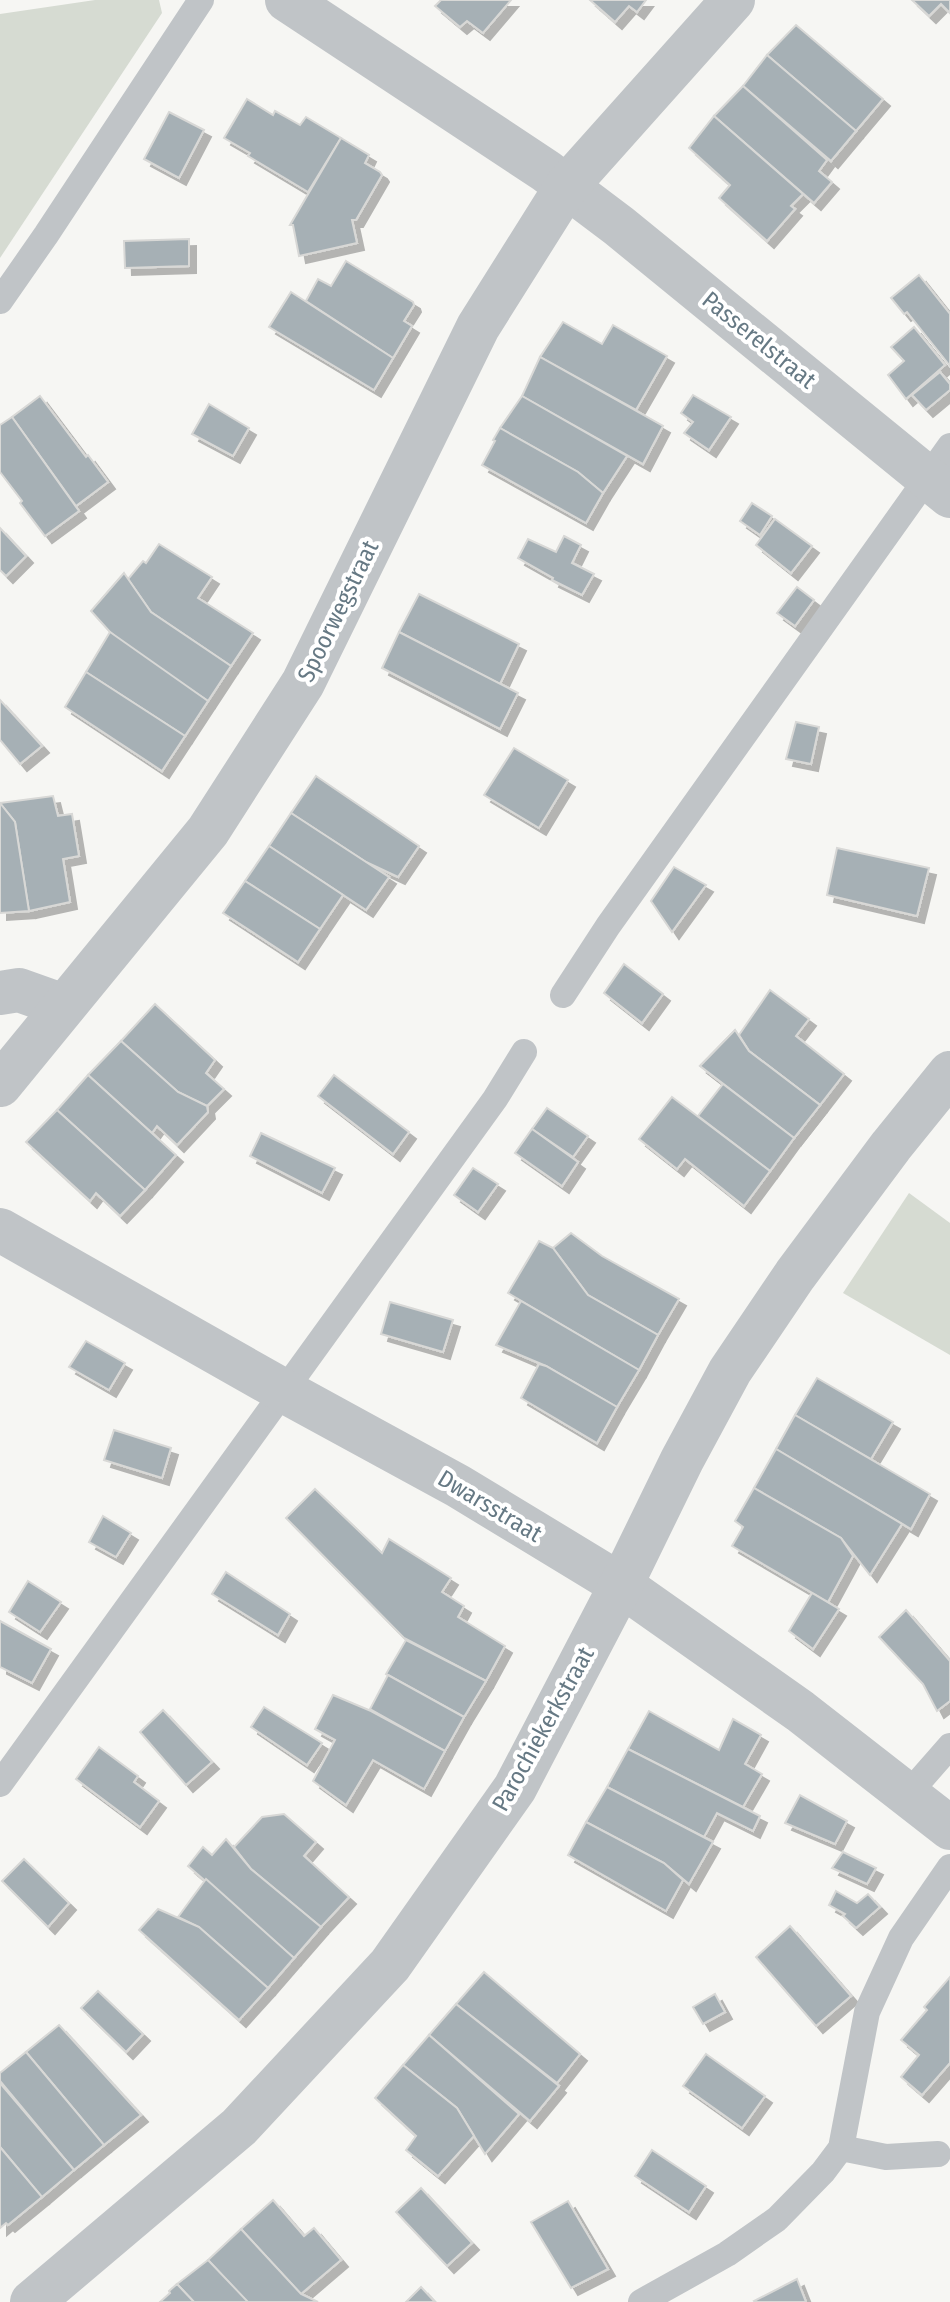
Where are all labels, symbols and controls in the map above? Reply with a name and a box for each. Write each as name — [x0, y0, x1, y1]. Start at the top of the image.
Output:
street label: Passerelstraat — [697, 286, 822, 394]
street label: Spoorwegstraat — [292, 536, 384, 686]
street label: Dwarsstraat — [433, 1464, 547, 1548]
street label: Parochiekerkstraat — [486, 1642, 600, 1816]

